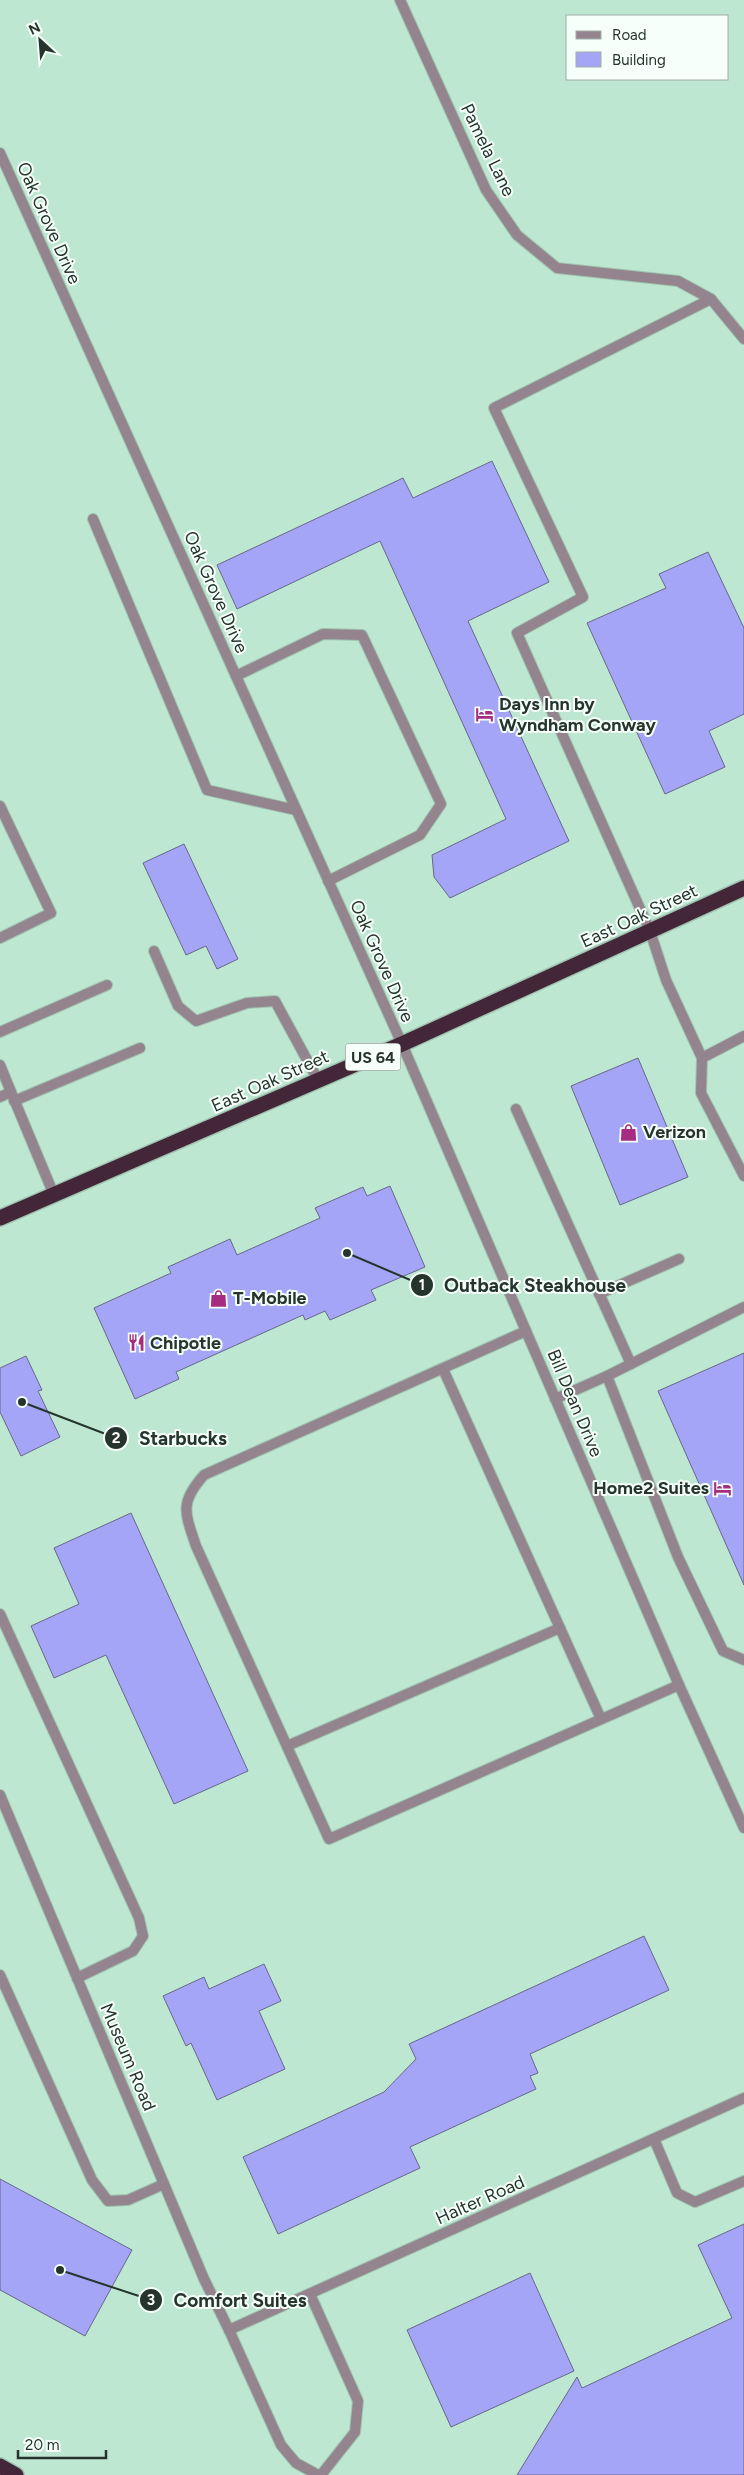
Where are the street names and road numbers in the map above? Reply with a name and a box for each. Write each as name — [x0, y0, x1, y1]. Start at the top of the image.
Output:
street label: Pamela Lane — [456, 100, 520, 200]
street label: Oak Grove Drive — [12, 159, 86, 288]
street label: Oak Grove Drive — [179, 528, 253, 657]
street label: East Oak Street — [577, 879, 701, 953]
street label: Oak Grove Drive — [345, 897, 419, 1026]
road number: US 64 — [346, 1044, 400, 1070]
street label: East Oak Street — [208, 1045, 332, 1117]
street label: Bill Dean Drive — [542, 1346, 608, 1460]
street label: Museum Road — [95, 2000, 161, 2114]
street label: Halter Road — [432, 2171, 528, 2229]

